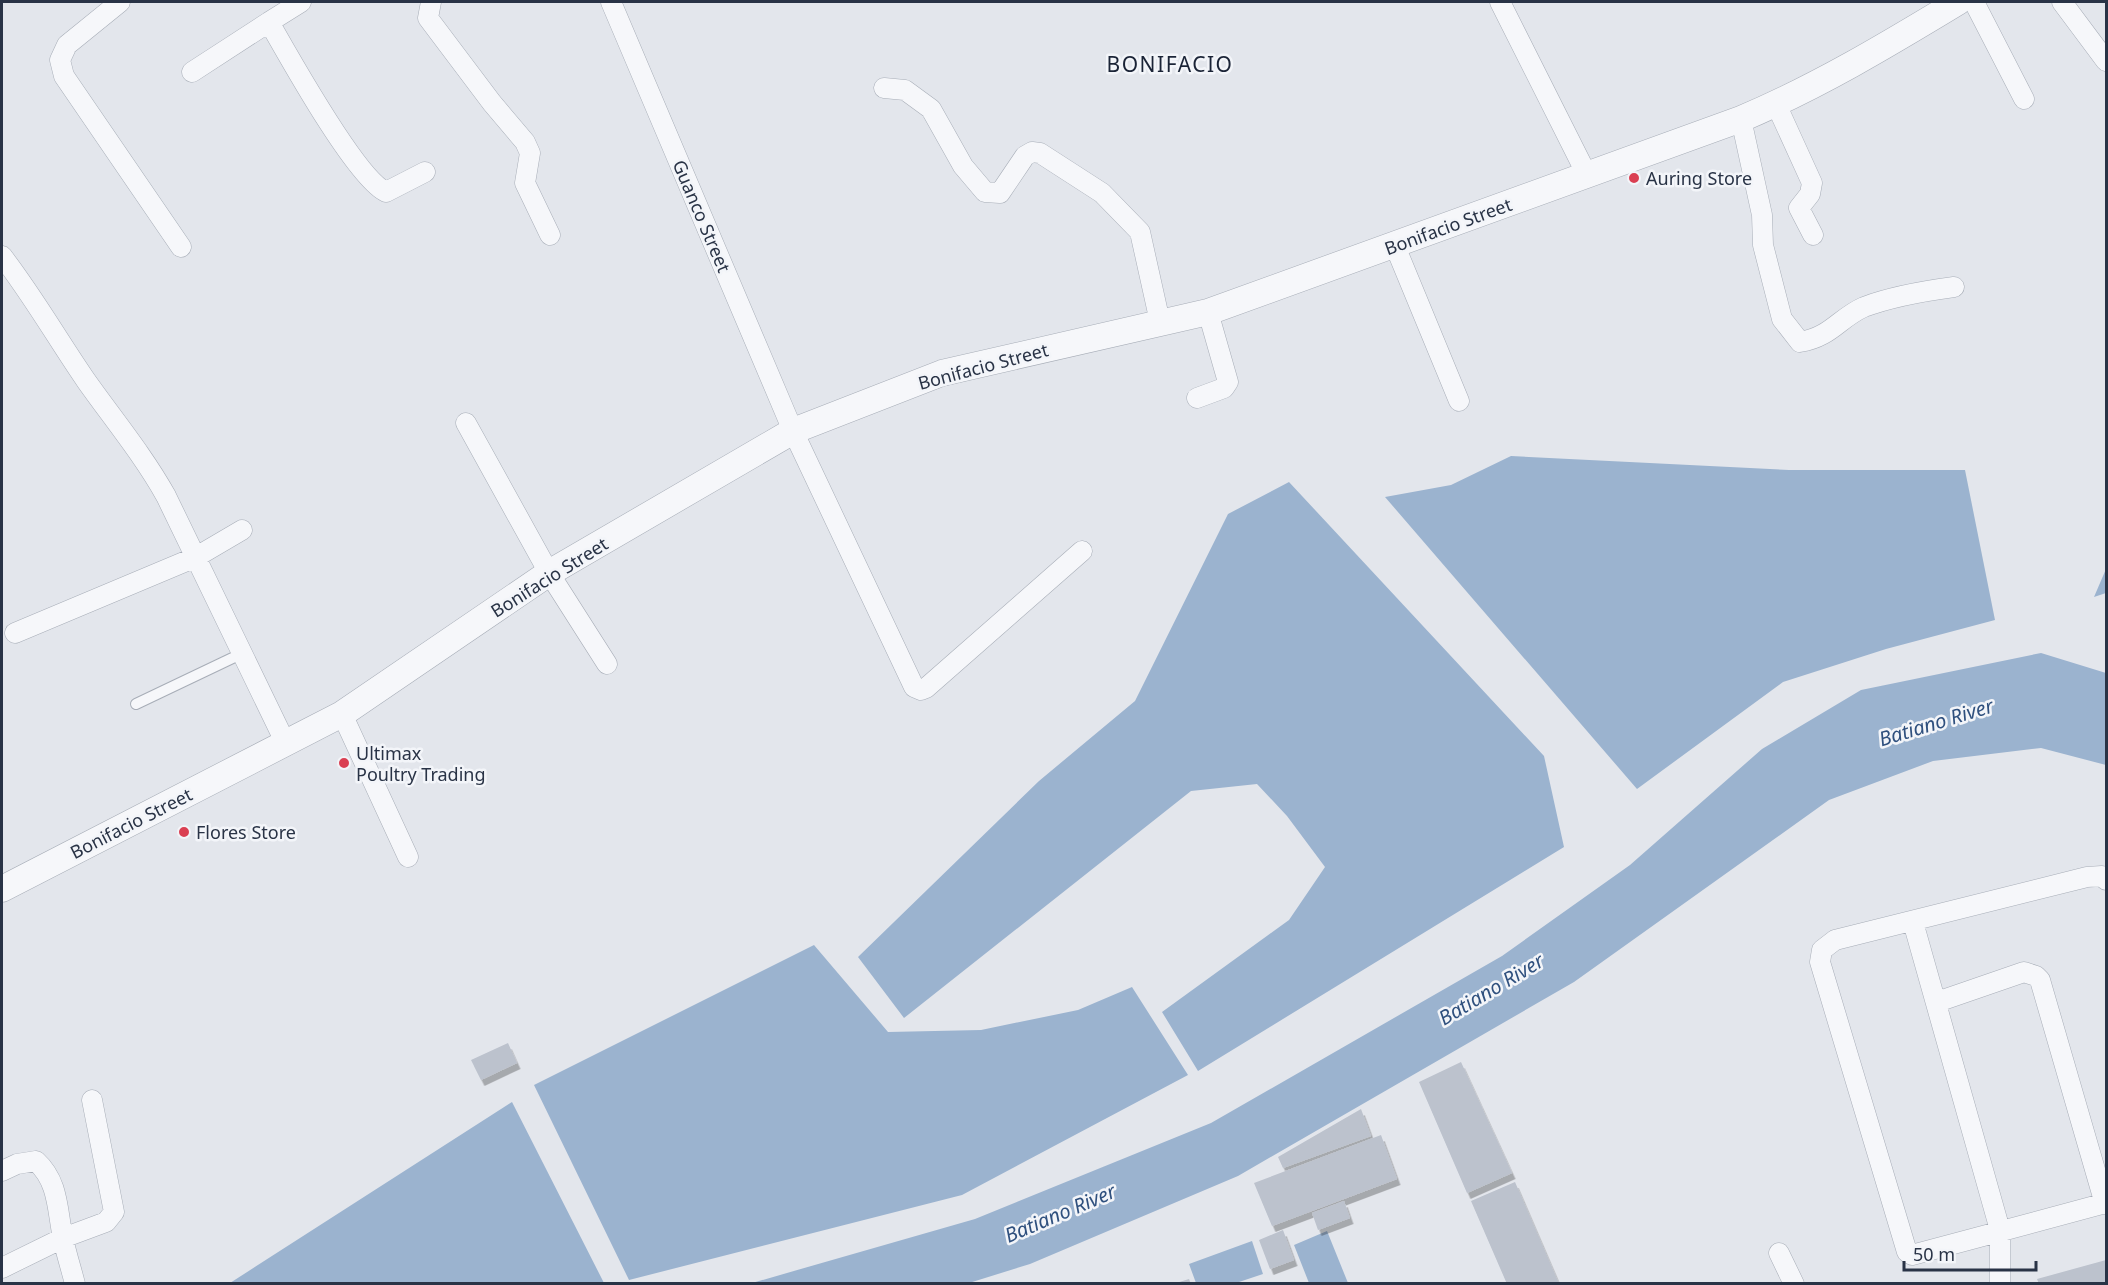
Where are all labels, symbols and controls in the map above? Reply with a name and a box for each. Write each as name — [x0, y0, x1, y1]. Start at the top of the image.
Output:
district label: BONIFACIO — [1107, 50, 1233, 78]
street label: Guanco Street — [668, 156, 737, 276]
place label: Auring Store — [1646, 166, 1752, 190]
marker: Auring Store — [1627, 171, 1641, 185]
street label: Bonifacio Street — [1381, 192, 1515, 260]
street label: Bonifacio Street — [915, 337, 1051, 395]
street label: Bonifacio Street — [486, 531, 612, 623]
water label: Batiano River — [1875, 691, 1998, 752]
place label: Ultimax Poultry Trading — [356, 741, 486, 786]
marker: Ultimax Poultry Trading — [337, 756, 351, 770]
street label: Bonifacio Street — [66, 782, 196, 864]
place label: Flores Store — [196, 820, 296, 844]
marker: Flores Store — [177, 825, 191, 839]
water label: Batiano River — [1433, 946, 1550, 1031]
water label: Batiano River — [1000, 1177, 1121, 1249]
scale bar — [1904, 1234, 2036, 1272]
text: 50 m — [1913, 1242, 1955, 1266]

